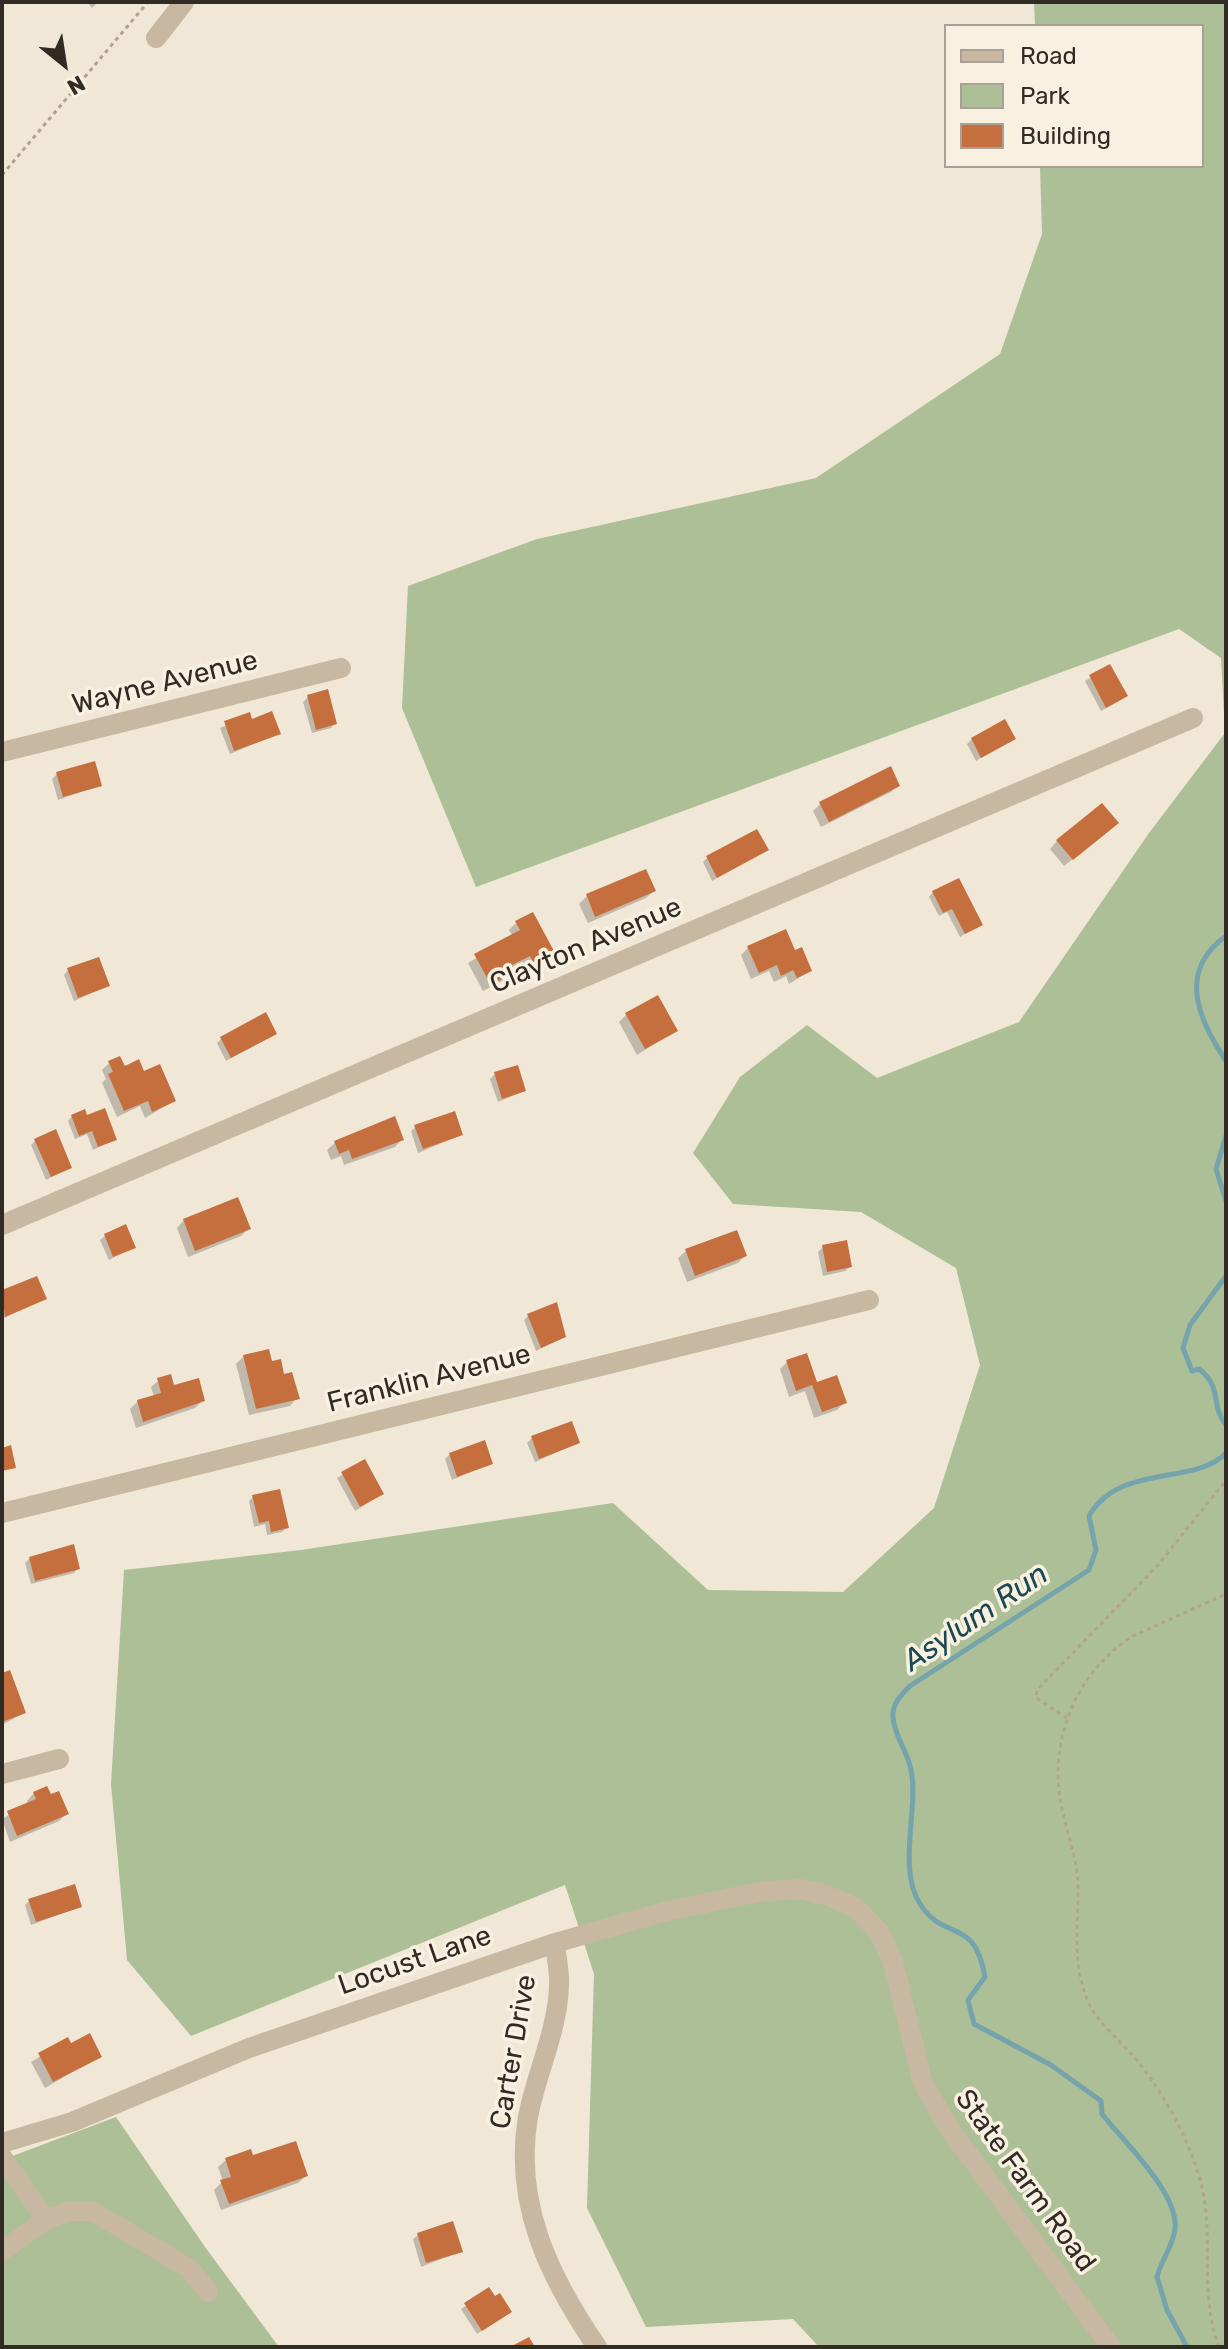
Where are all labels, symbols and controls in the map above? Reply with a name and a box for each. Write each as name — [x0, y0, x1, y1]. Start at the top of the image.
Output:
north arrow — [24, 24, 104, 104]
legend — [944, 24, 1204, 168]
text: Road — [1020, 42, 1077, 70]
text: N — [63, 70, 90, 101]
text: Park — [1020, 82, 1070, 110]
text: Building — [1020, 122, 1111, 150]
street label: Wayne Avenue — [69, 644, 261, 722]
street label: Clayton Avenue — [485, 890, 687, 1002]
street label: Franklin Avenue — [324, 1337, 534, 1421]
water label: Asylum Run — [897, 1556, 1055, 1680]
street label: Locust Lane — [334, 1919, 496, 2003]
street label: Carter Drive — [484, 1972, 544, 2132]
street label: State Farm Road — [948, 2083, 1102, 2279]

